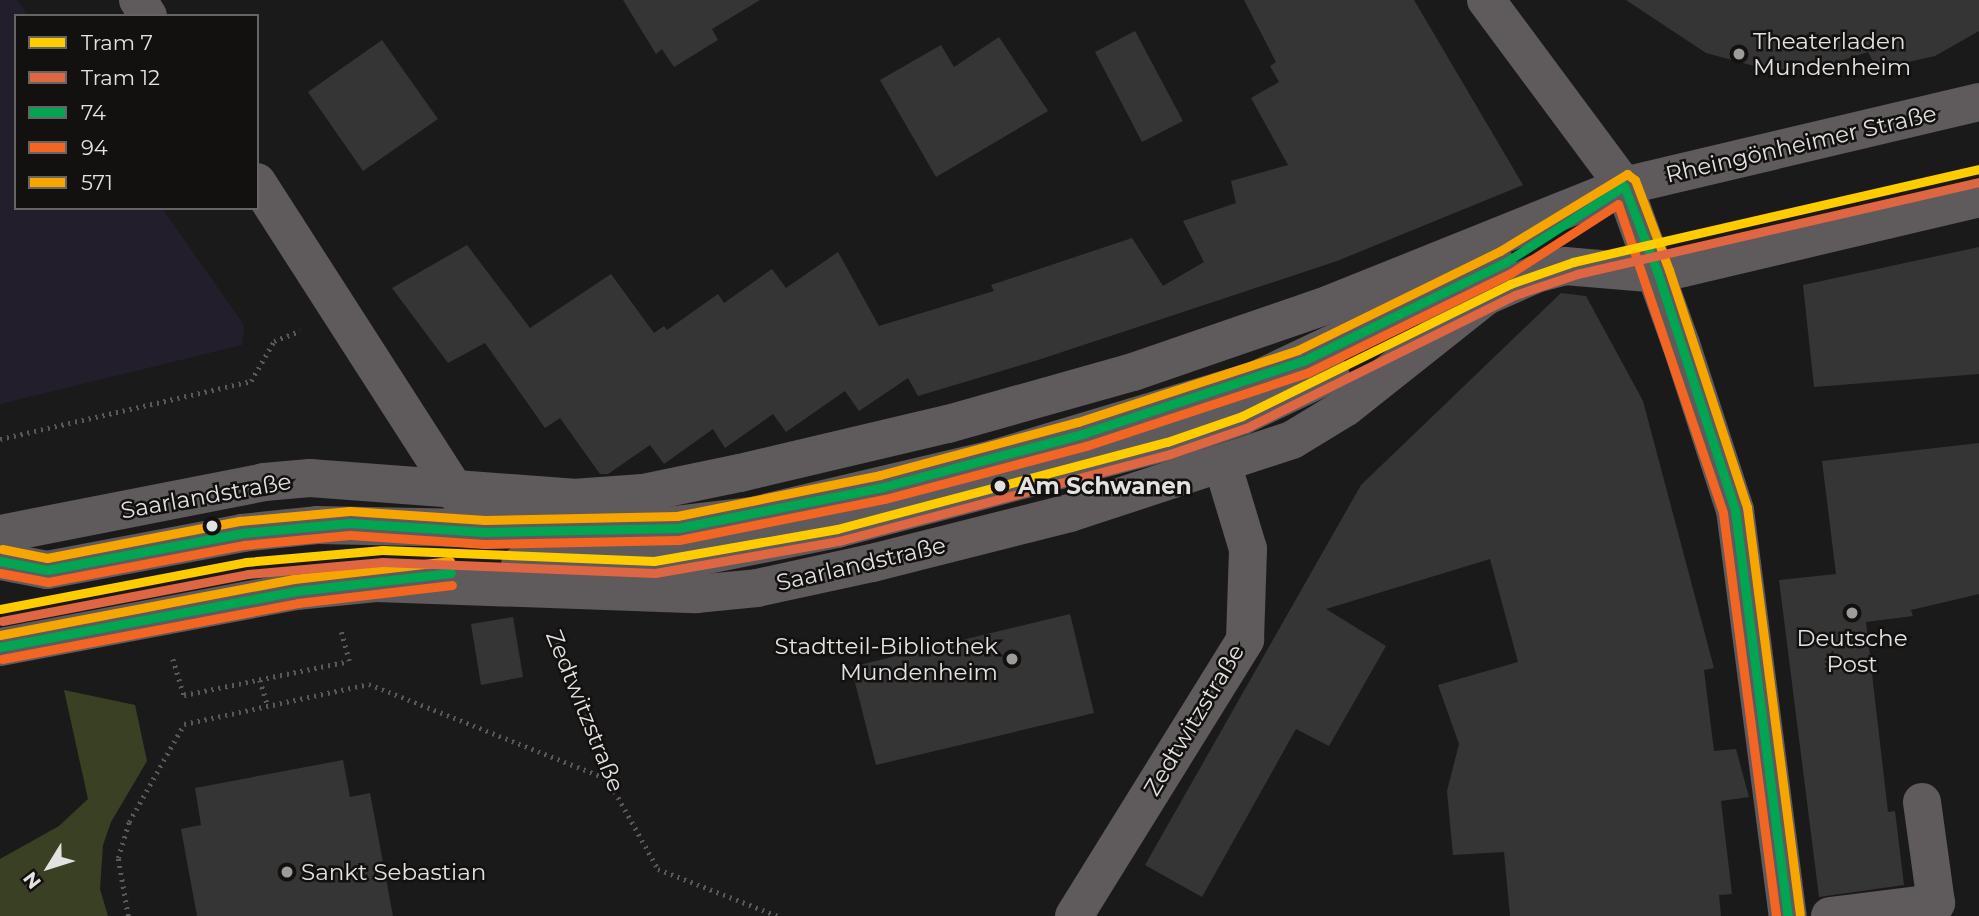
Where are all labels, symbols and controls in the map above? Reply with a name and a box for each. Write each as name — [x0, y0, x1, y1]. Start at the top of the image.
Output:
legend — [14, 14, 259, 210]
place label: Theaterladen Mundenheim — [1753, 27, 1911, 81]
text: Tram 7 — [81, 30, 153, 55]
marker: Theaterladen Mundenheim — [1731, 46, 1747, 62]
text: Tram 12 — [81, 65, 160, 90]
street label: Rheingönheimer Straße — [1663, 99, 1939, 189]
text: 74 — [81, 100, 106, 125]
text: 94 — [81, 135, 108, 160]
text: 571 — [81, 170, 113, 195]
street label: Saarlandstraße — [118, 467, 294, 525]
place label: Am Schwanen — [1018, 472, 1192, 500]
marker: Am Schwanen — [989, 475, 1011, 497]
unlabelled marker — [205, 519, 219, 533]
street label: Saarlandstraße — [774, 531, 948, 597]
marker: Deutsche Post — [1844, 605, 1860, 621]
place label: Deutsche Post — [1796, 624, 1908, 678]
street label: Zedtwitzstraße — [540, 626, 630, 796]
place label: Stadtteil-Bibliothek Mundenheim — [775, 632, 998, 686]
street label: Zedtwitzstraße — [1138, 639, 1250, 801]
marker: Stadtteil-Bibliothek Mundenheim — [1004, 651, 1020, 667]
north arrow — [14, 832, 84, 902]
place label: Sankt Sebastian — [301, 858, 486, 886]
marker: Sankt Sebastian — [279, 864, 295, 880]
text: N — [18, 867, 46, 893]

